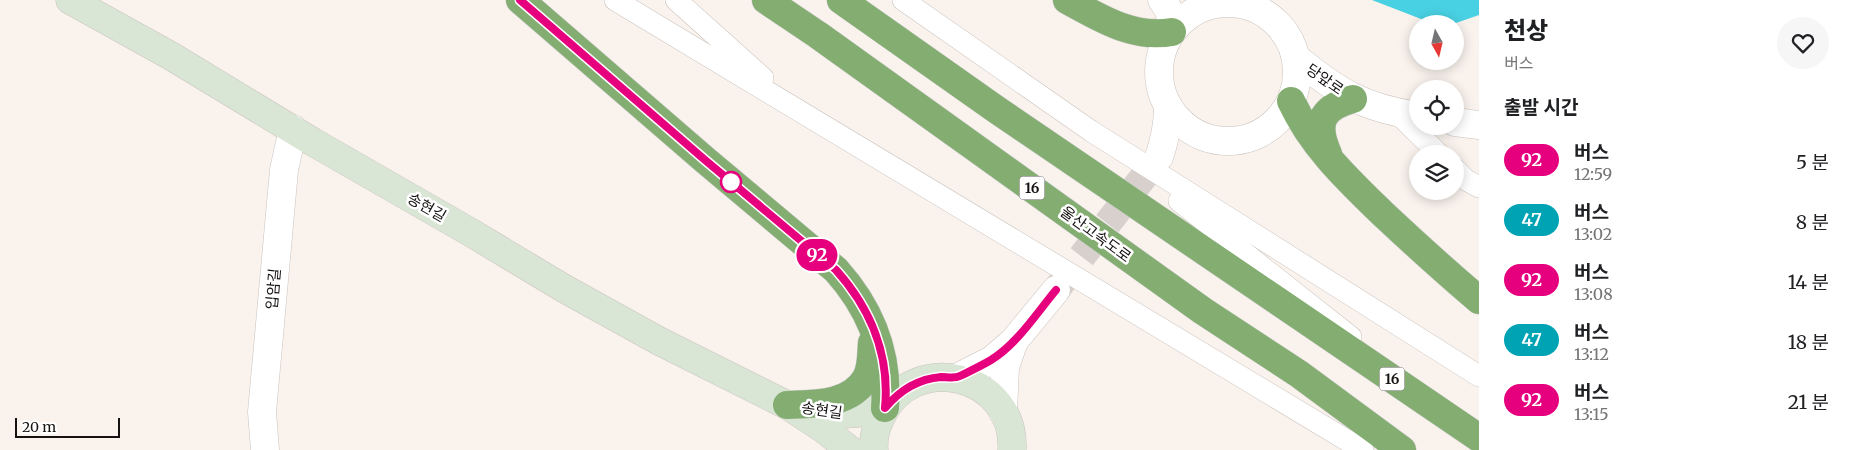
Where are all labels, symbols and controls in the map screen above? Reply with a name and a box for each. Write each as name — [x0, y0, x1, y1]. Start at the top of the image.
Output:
north arrow — [1409, 15, 1464, 70]
map controls — [1409, 15, 1464, 200]
text: 천상 — [1504, 15, 1548, 46]
button: heart — [1777, 17, 1829, 69]
text: 버스 — [1504, 53, 1533, 73]
street label: 당앞로 — [1303, 59, 1347, 99]
button: locate — [1409, 80, 1464, 135]
text: 출발 시간 — [1504, 95, 1578, 119]
text: 버스 — [1574, 140, 1609, 164]
button: layers — [1409, 145, 1464, 200]
text: 92 — [1521, 148, 1542, 171]
text: 5 분 — [1796, 150, 1829, 174]
text: 12:59 — [1574, 164, 1612, 184]
unlabelled marker — [720, 171, 742, 193]
road number: 16 — [1020, 177, 1044, 200]
street label: 송현길 — [404, 188, 450, 226]
text: 버스 — [1574, 200, 1609, 224]
street label: 울산고속도로 — [1057, 202, 1135, 266]
text: 47 — [1521, 208, 1542, 231]
text: 8 분 — [1796, 210, 1829, 234]
text: 13:02 — [1574, 224, 1612, 244]
line badge: 92 — [794, 239, 840, 271]
text: 92 — [806, 243, 828, 266]
text: 버스 — [1574, 260, 1609, 284]
street label: 입암길 — [262, 268, 284, 310]
text: 92 — [1521, 268, 1542, 291]
text: 14 분 — [1788, 270, 1829, 294]
text: 13:08 — [1574, 284, 1613, 304]
text: 버스 — [1574, 320, 1609, 344]
text: 47 — [1521, 328, 1542, 351]
text: 18 분 — [1788, 330, 1829, 354]
text: 13:12 — [1574, 344, 1609, 364]
road number: 16 — [1380, 368, 1404, 390]
text: 버스 — [1574, 380, 1609, 404]
text: 92 — [1521, 388, 1542, 411]
text: 21 분 — [1788, 390, 1829, 414]
street label: 송현길 — [800, 398, 844, 422]
text: 13:15 — [1574, 404, 1609, 424]
scale bar — [15, 415, 120, 438]
text: 20 m — [22, 418, 56, 436]

